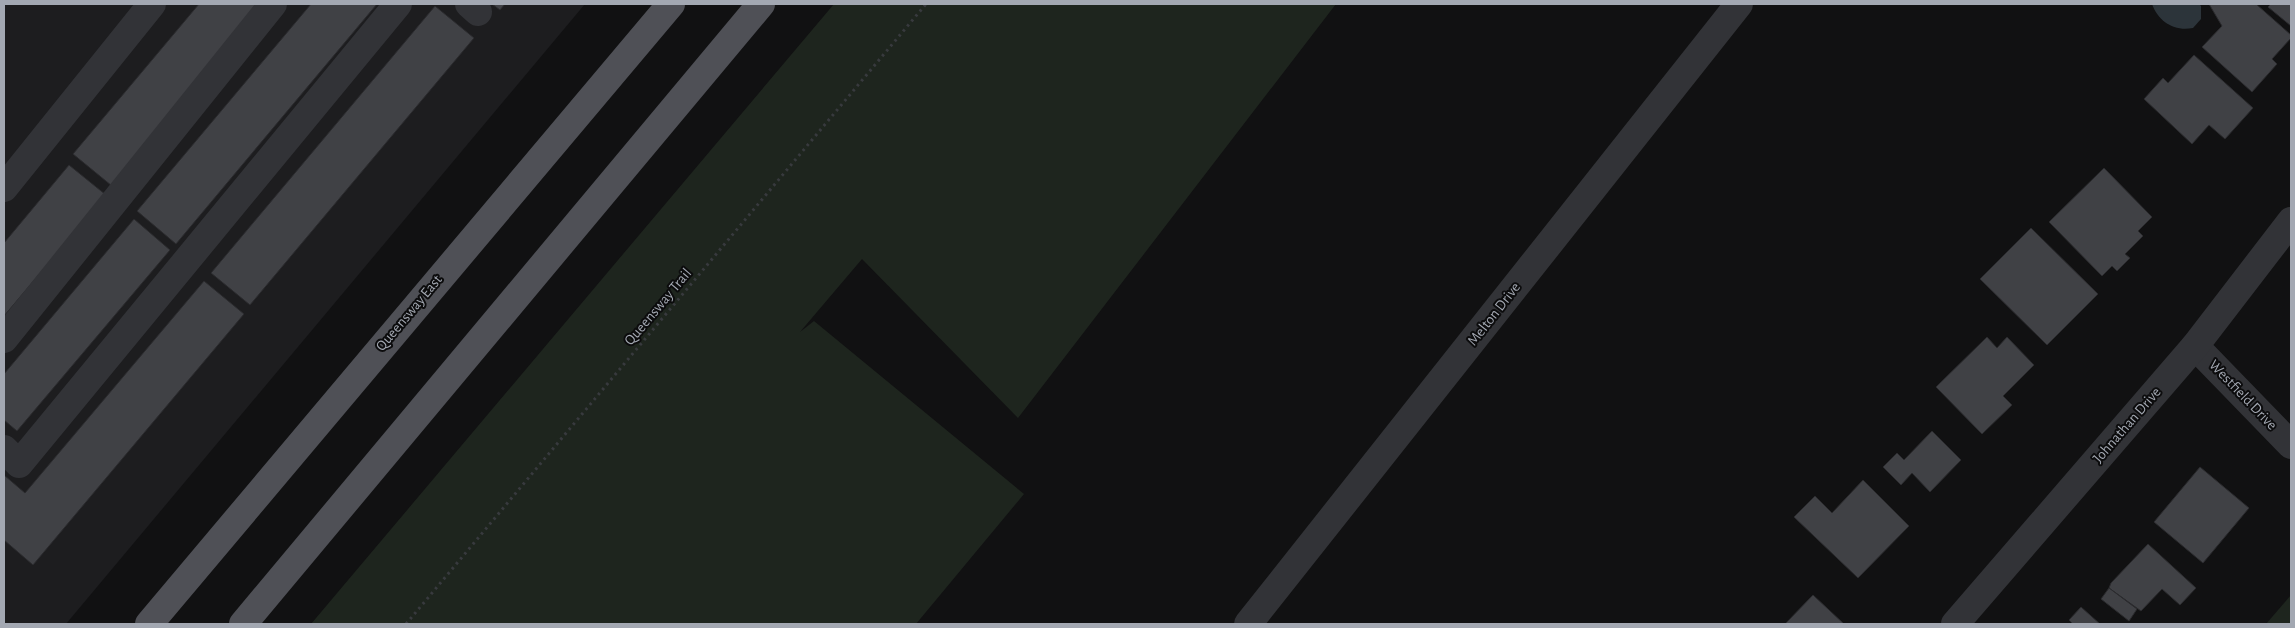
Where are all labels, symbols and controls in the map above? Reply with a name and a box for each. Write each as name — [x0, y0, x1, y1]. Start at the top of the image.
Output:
street label: Queensway Trail — [622, 266, 694, 348]
street label: Queensway East — [373, 272, 445, 354]
street label: Melton Drive — [1465, 280, 1523, 348]
street label: Westfield Drive — [2206, 357, 2280, 433]
street label: Johnathan Drive — [2090, 384, 2164, 466]

